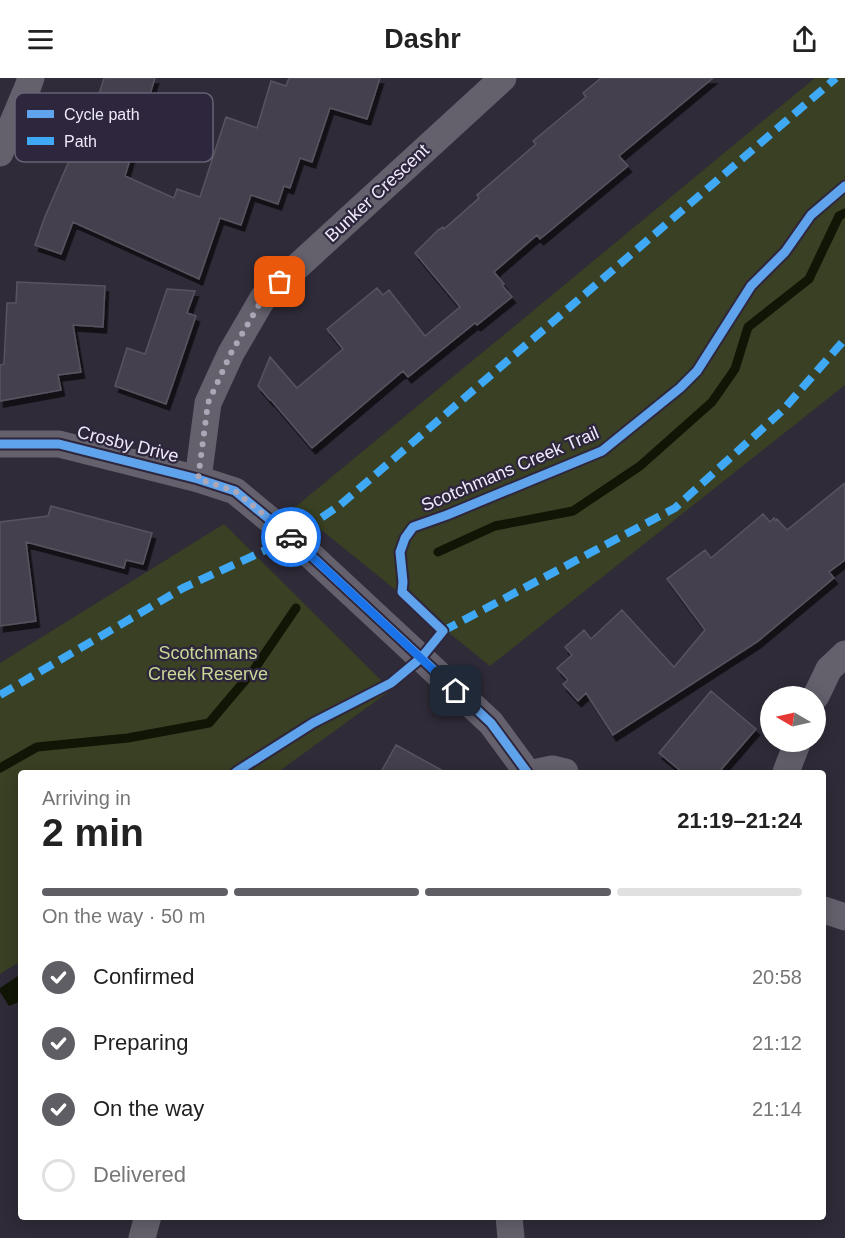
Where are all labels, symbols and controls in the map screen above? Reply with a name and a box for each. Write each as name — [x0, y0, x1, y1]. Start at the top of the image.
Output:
icon: menu — [24, 23, 57, 56]
icon: share — [788, 23, 821, 56]
text: Dashr — [384, 24, 461, 54]
legend — [15, 93, 213, 162]
text: Cycle path — [64, 106, 140, 123]
text: Path — [64, 133, 97, 150]
street label: Bunker Crescent — [321, 140, 433, 246]
pin — [254, 256, 305, 307]
icon: bag — [263, 265, 296, 298]
street label: Crosby Drive — [75, 422, 181, 466]
street label: Scotchmans Creek Trail — [418, 422, 602, 516]
courier — [261, 507, 321, 567]
icon: car — [275, 521, 308, 554]
park label: Scotchmans Creek Reserve — [148, 643, 268, 684]
pin — [430, 665, 481, 716]
icon: home — [439, 674, 472, 707]
north arrow — [760, 686, 826, 752]
map controls — [760, 686, 826, 752]
text: Arriving in — [42, 787, 131, 809]
text: 21:19–21:24 — [677, 808, 802, 833]
text: 2 min — [42, 811, 144, 854]
text: On the way · 50 m — [42, 905, 205, 927]
icon: check — [42, 961, 75, 994]
text: Confirmed — [93, 964, 194, 989]
text: 20:58 — [752, 966, 802, 988]
icon: check — [42, 1027, 75, 1060]
text: Preparing — [93, 1030, 188, 1055]
text: 21:12 — [752, 1032, 802, 1054]
icon: check — [42, 1093, 75, 1126]
text: On the way — [93, 1096, 204, 1121]
text: 21:14 — [752, 1098, 802, 1120]
text: Delivered — [93, 1162, 186, 1187]

